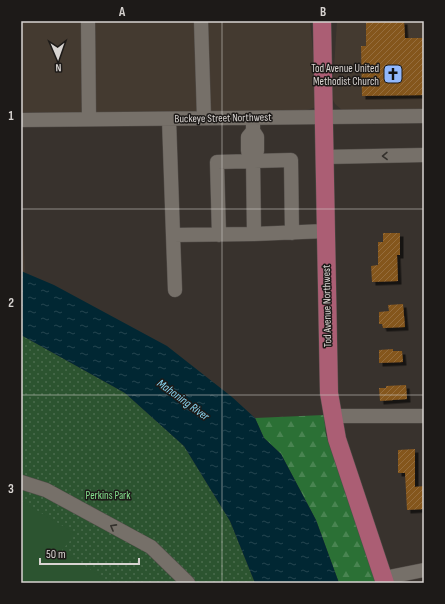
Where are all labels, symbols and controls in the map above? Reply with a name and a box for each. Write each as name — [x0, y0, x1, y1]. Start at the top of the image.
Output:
text: A — [118, 4, 126, 20]
text: B — [320, 4, 326, 20]
north arrow — [38, 38, 78, 78]
text: N — [55, 61, 61, 74]
place label: Tod Avenue United Methodist Church — [311, 62, 379, 88]
church icon: Tod Avenue United Methodist Church — [382, 63, 404, 85]
text: 1 — [8, 108, 14, 124]
street label: Buckeye Street Northwest — [174, 111, 272, 125]
one-way arrow — [382, 152, 388, 160]
street label: Tod Avenue Northwest — [320, 264, 334, 347]
text: 2 — [8, 295, 14, 311]
water label: Mahoning River — [154, 376, 213, 424]
text: 3 — [8, 481, 14, 497]
park label: Perkins Park — [86, 489, 131, 502]
one-way arrow — [110, 524, 117, 532]
scale bar — [40, 540, 139, 566]
text: 50 m — [46, 547, 66, 562]

